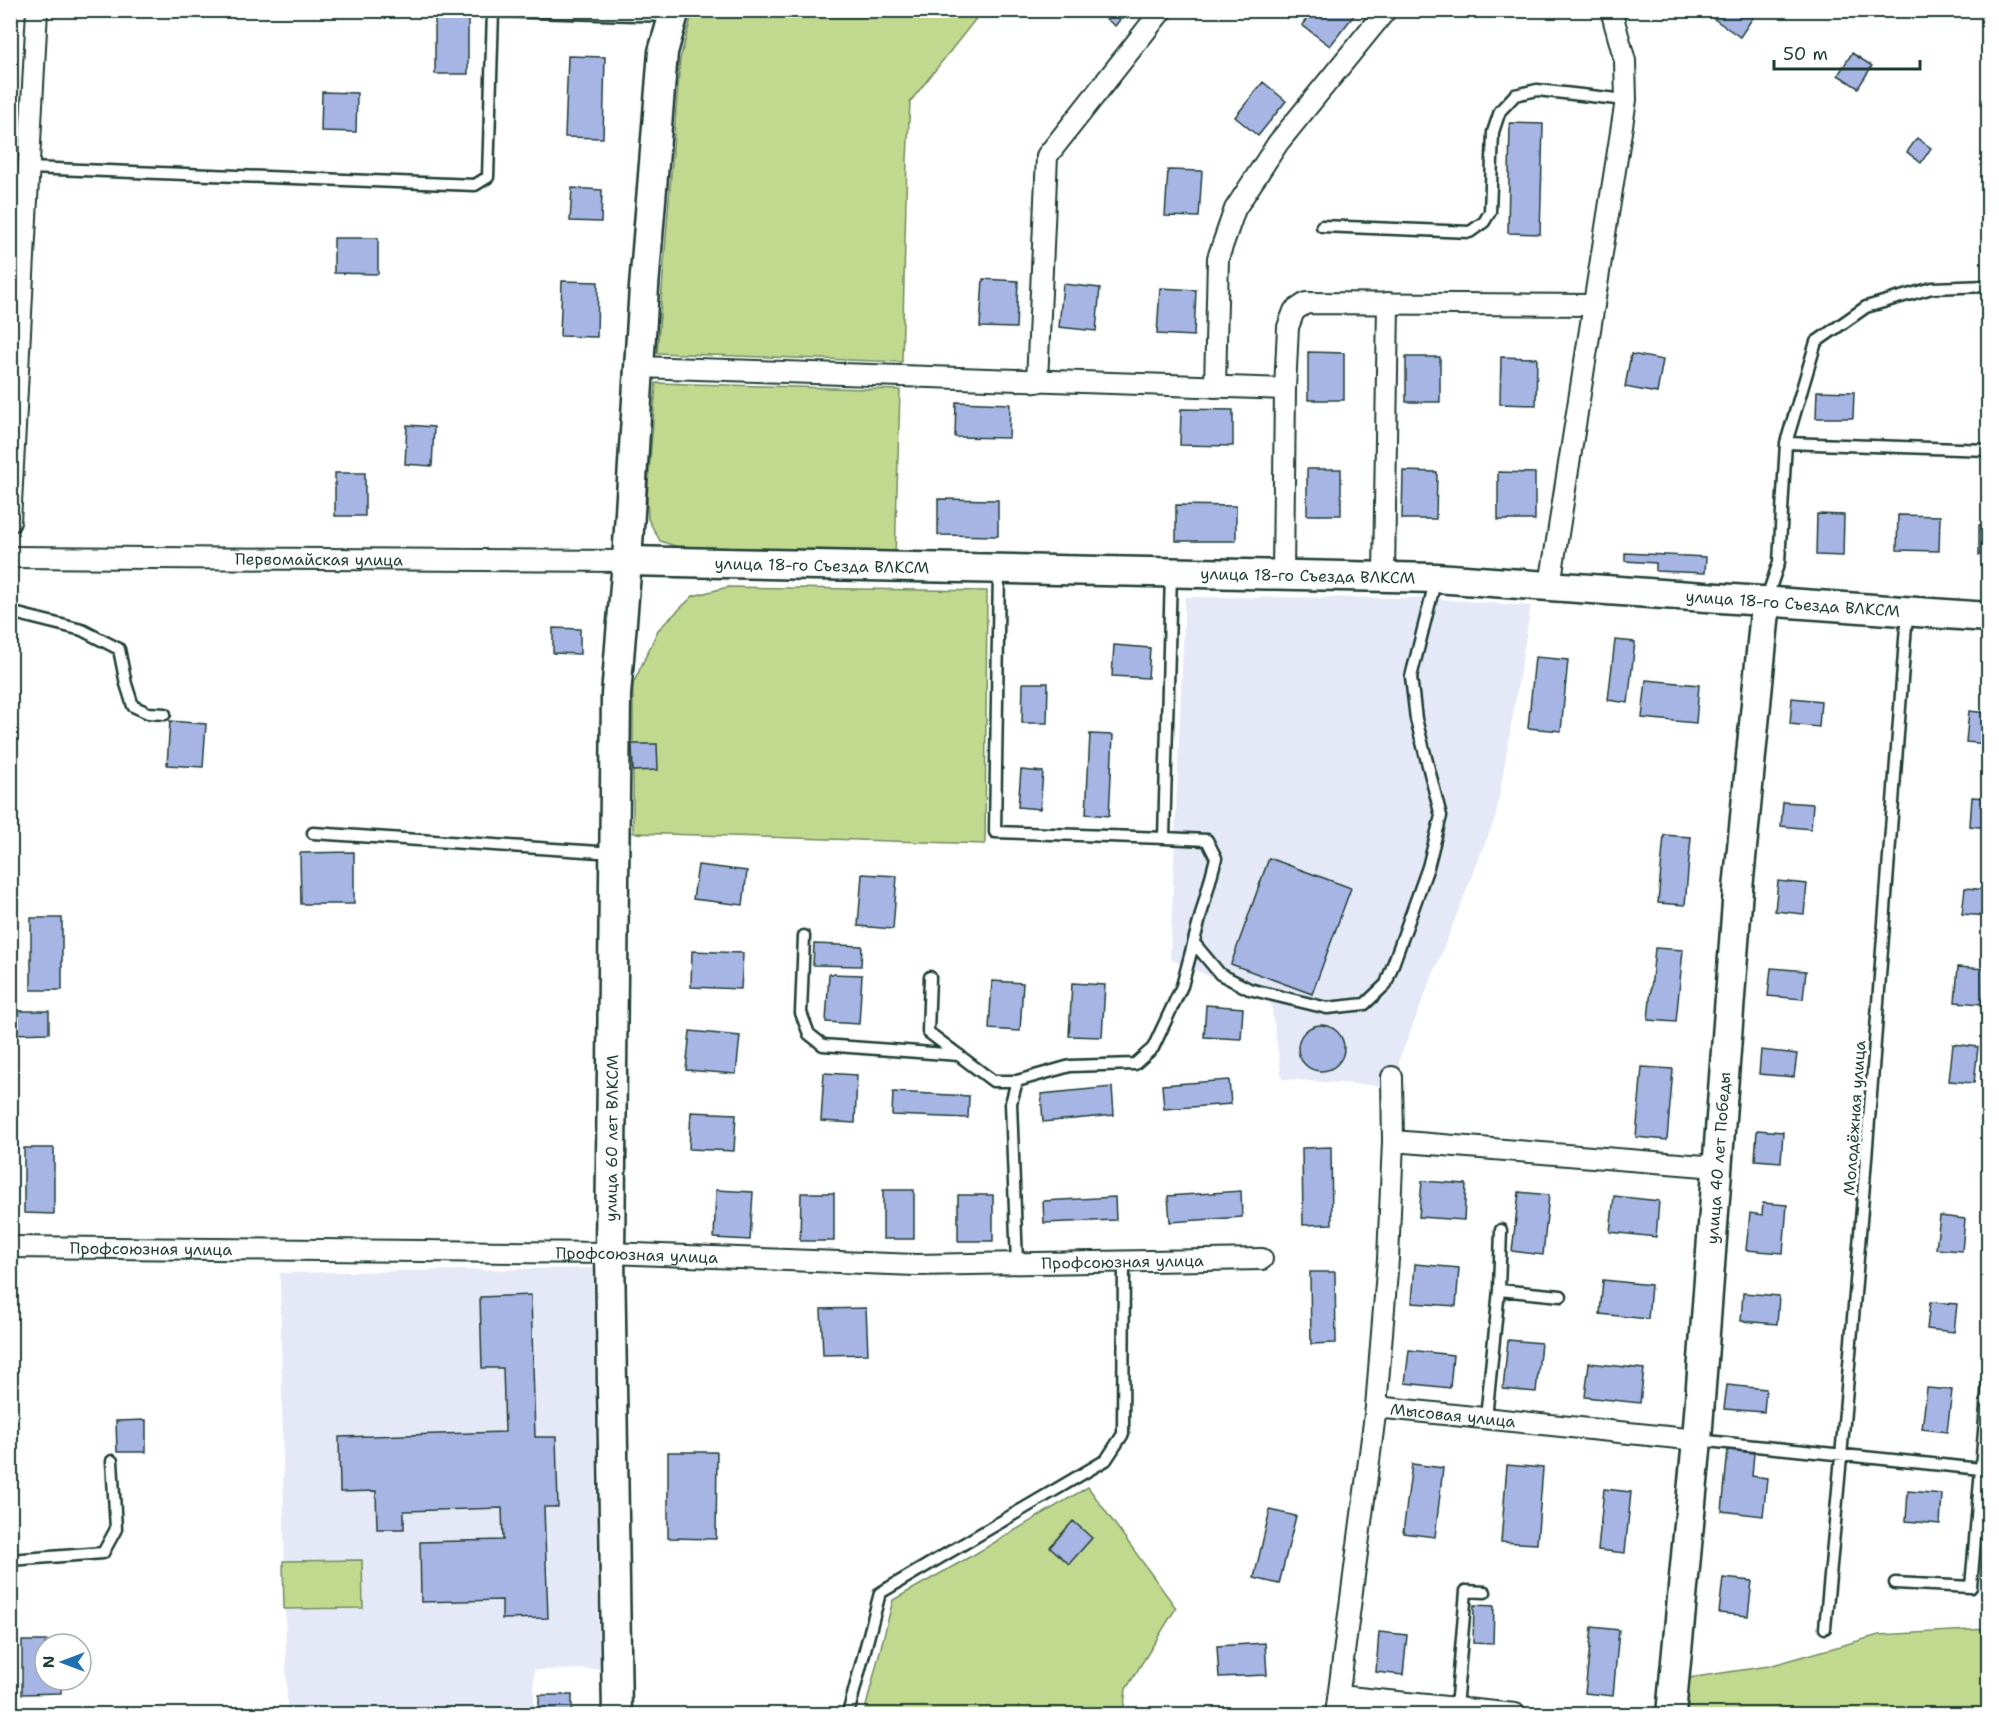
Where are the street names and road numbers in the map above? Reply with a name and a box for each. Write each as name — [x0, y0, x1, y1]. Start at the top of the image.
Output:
street label: Первомайская улица — [235, 548, 403, 571]
street label: улица 18-го Съезда ВЛКСМ — [714, 553, 930, 578]
street label: улица 18-го Съезда ВЛКСМ — [1200, 563, 1416, 589]
street label: улица 18-го Съезда ВЛКСМ — [1685, 586, 1901, 622]
street label: Молодёжная улица — [1839, 1040, 1870, 1196]
street label: улица 60 лет ВЛКСМ — [600, 1054, 623, 1222]
street label: улица 40 лет Победы — [1702, 1071, 1735, 1245]
street label: Профсоюзная улица — [70, 1238, 232, 1260]
street label: Профсоюзная улица — [556, 1242, 719, 1268]
street label: Профсоюзная улица — [1041, 1250, 1204, 1274]
street label: Мысовая улица — [1389, 1399, 1517, 1432]

